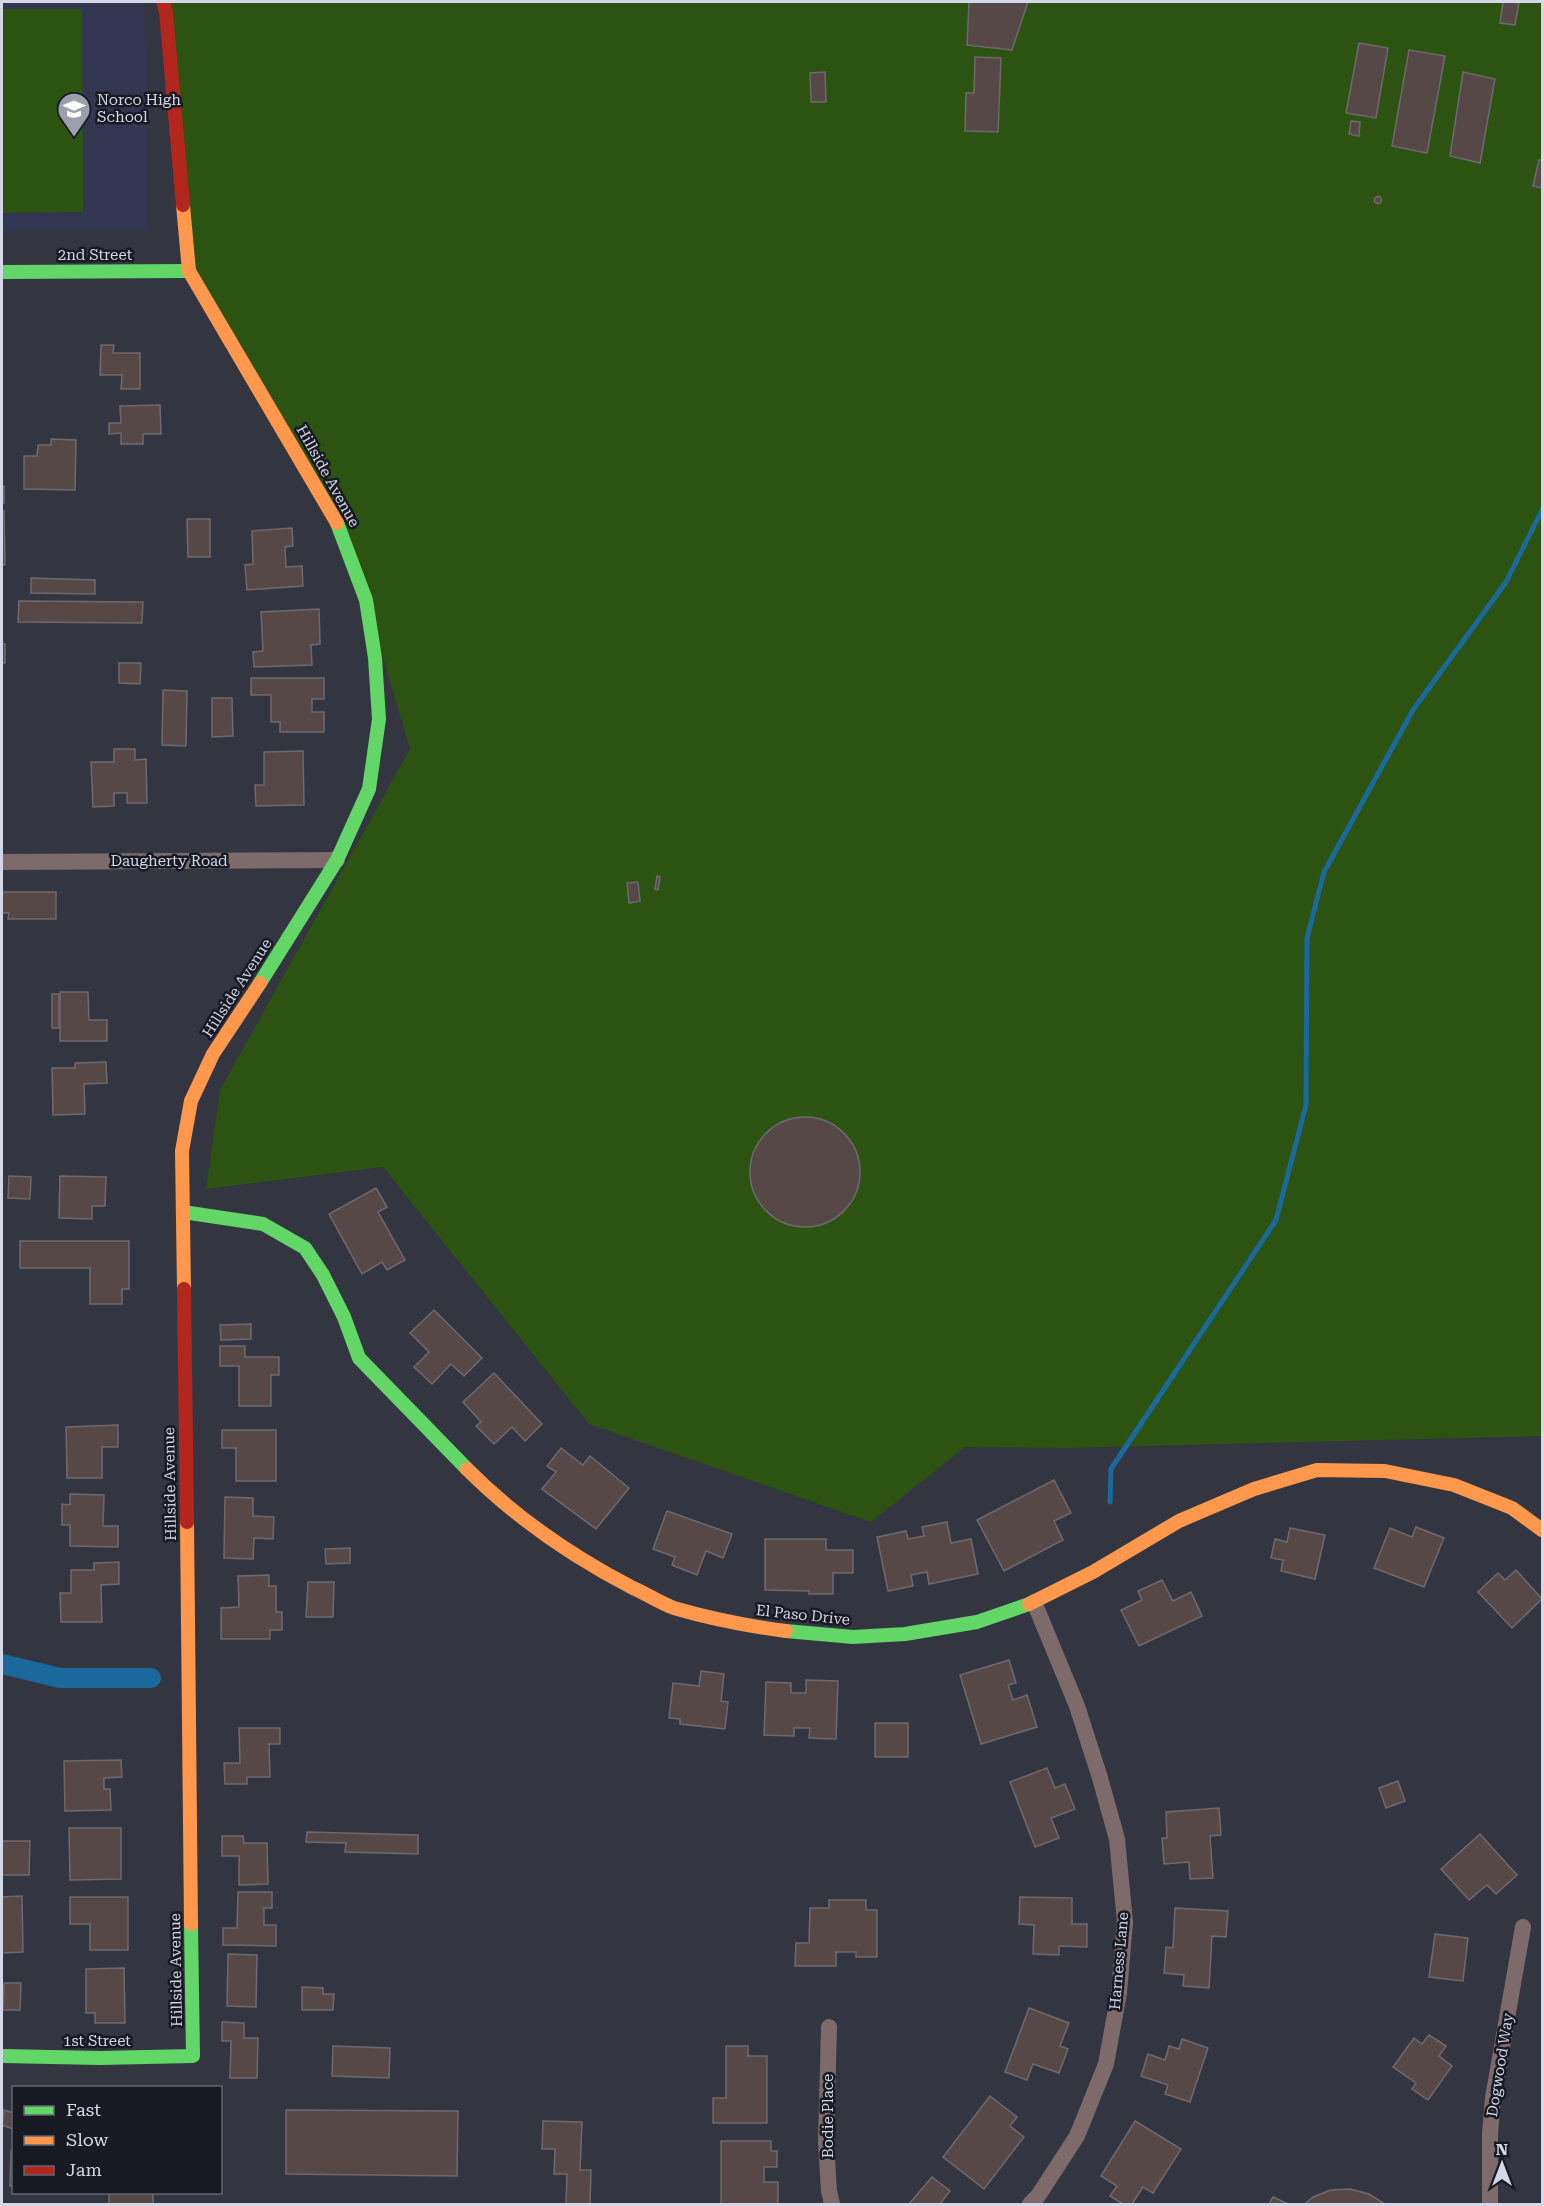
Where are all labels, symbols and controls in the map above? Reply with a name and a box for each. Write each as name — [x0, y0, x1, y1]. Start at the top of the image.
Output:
school or university icon: Norco High School — [56, 91, 92, 138]
place label: Norco High School — [97, 91, 181, 126]
street label: 2nd Street — [58, 246, 133, 264]
street label: Hillside Avenue — [293, 422, 363, 530]
street label: Daugherty Road — [110, 852, 228, 870]
street label: Hillside Avenue — [198, 935, 276, 1041]
street label: Hillside Avenue — [160, 1427, 180, 1541]
street label: El Paso Drive — [755, 1601, 851, 1629]
street label: Harness Lane — [1106, 1911, 1132, 2011]
street label: Hillside Avenue — [166, 1913, 186, 2027]
street label: Dogwood Way — [1483, 2012, 1517, 2118]
street label: 1st Street — [63, 2032, 131, 2050]
street label: Bodie Place — [819, 2074, 837, 2158]
legend — [12, 2086, 222, 2194]
text: Fast — [66, 2099, 101, 2120]
text: Slow — [66, 2129, 108, 2150]
north arrow — [1472, 2134, 1532, 2194]
text: N — [1496, 2140, 1508, 2159]
text: Jam — [66, 2159, 102, 2180]

